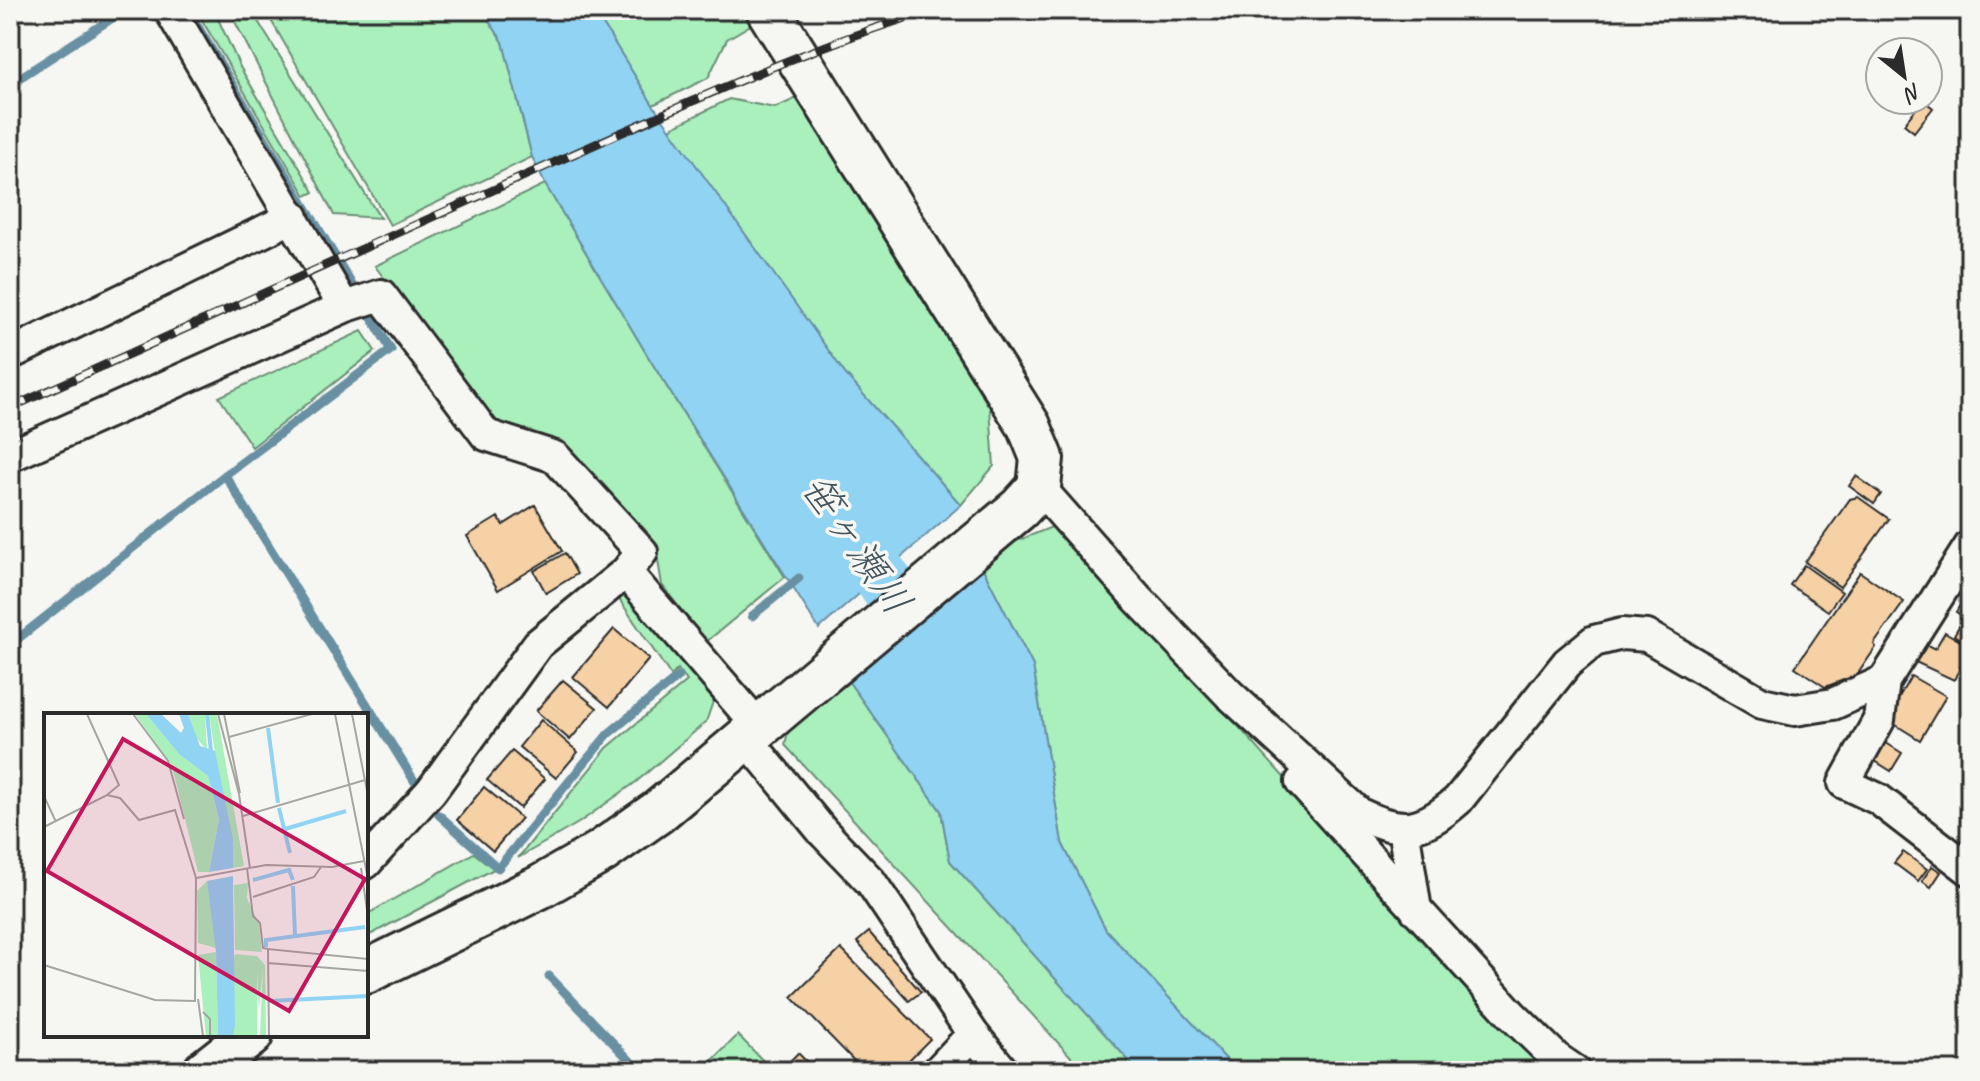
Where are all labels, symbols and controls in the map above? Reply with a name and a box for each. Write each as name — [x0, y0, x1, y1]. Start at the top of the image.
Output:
north arrow — [1864, 36, 1944, 116]
text: N — [1898, 77, 1926, 110]
water label: 笹ヶ瀬川 — [790, 465, 923, 624]
inset map — [44, 713, 368, 1037]

